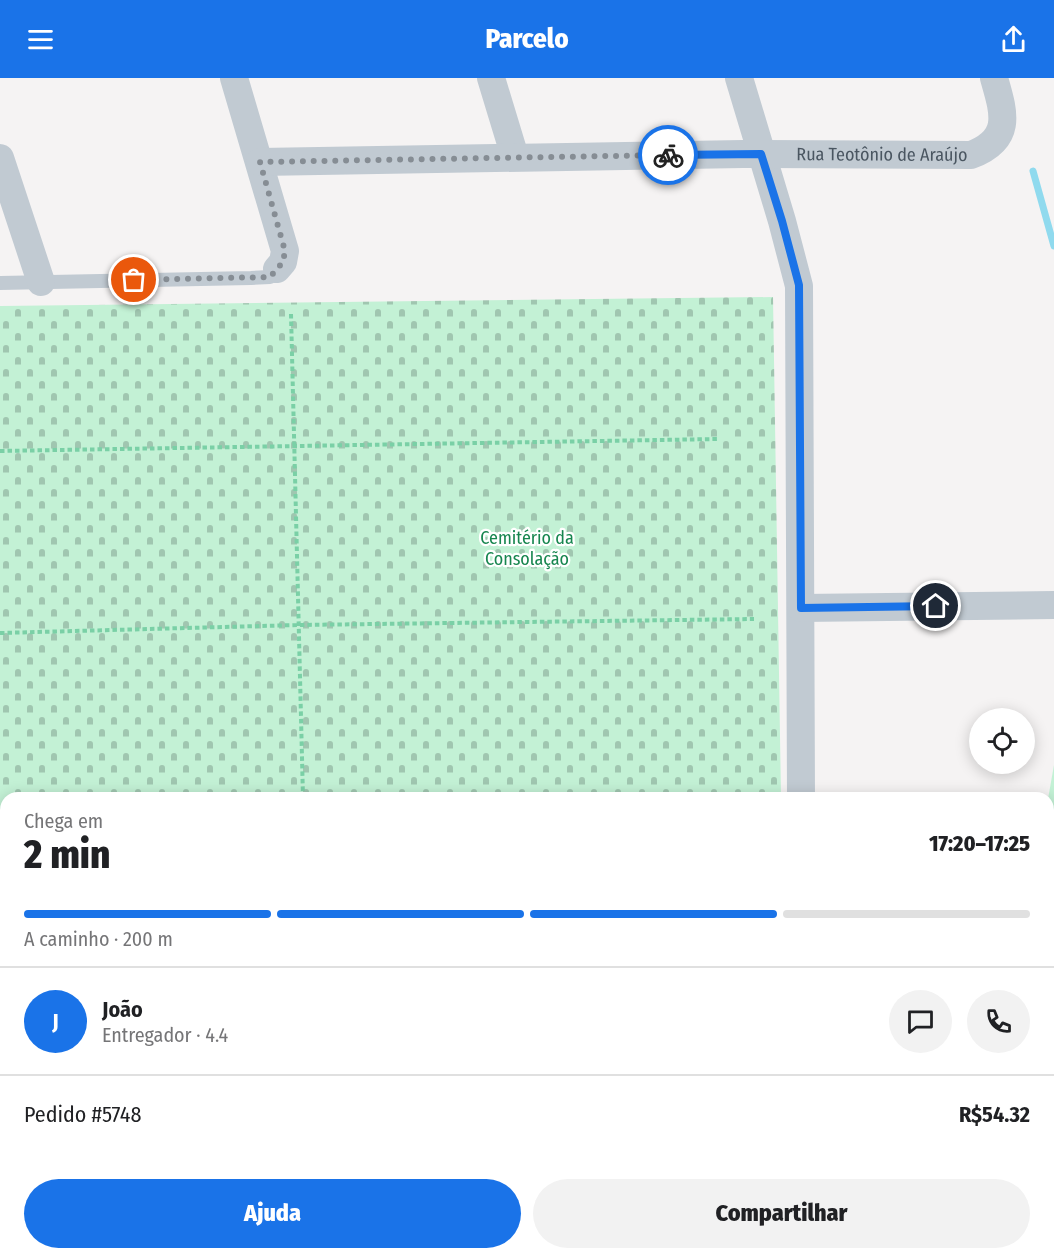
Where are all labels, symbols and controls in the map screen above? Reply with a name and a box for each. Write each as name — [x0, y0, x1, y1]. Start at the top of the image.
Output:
icon: menu — [24, 23, 57, 56]
text: Parcelo — [485, 23, 569, 55]
icon: share — [997, 23, 1030, 56]
courier — [638, 125, 698, 185]
icon: bike — [652, 139, 685, 172]
street label: Rua Teotônio de Araújo — [796, 143, 968, 166]
pin — [108, 254, 159, 305]
icon: bag — [117, 263, 150, 296]
park label: Cemitério da Consolação — [480, 527, 574, 570]
pin — [910, 580, 961, 631]
icon: home — [919, 589, 952, 622]
map controls — [969, 708, 1035, 774]
button: locate — [969, 708, 1035, 774]
text: Chega em — [24, 809, 103, 833]
text: 17:20–17:25 — [929, 830, 1030, 857]
text: 2 min — [24, 832, 110, 878]
text: A caminho · 200 m — [24, 927, 173, 951]
button: chat — [889, 990, 952, 1053]
button: phone — [967, 990, 1030, 1053]
text: João — [102, 996, 143, 1023]
text: J — [52, 1008, 59, 1035]
text: Entregador · 4.4 — [102, 1023, 228, 1047]
text: Pedido #5748 — [24, 1101, 141, 1128]
text: R$54.32 — [959, 1101, 1030, 1128]
button: Ajuda — [24, 1179, 521, 1248]
button: Compartilhar — [533, 1179, 1030, 1248]

